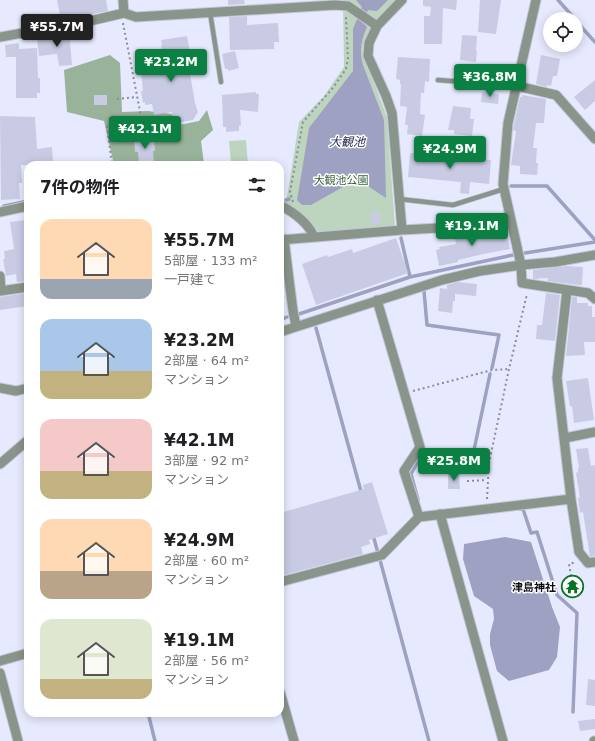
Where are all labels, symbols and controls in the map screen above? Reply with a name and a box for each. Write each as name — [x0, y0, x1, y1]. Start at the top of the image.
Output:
map controls — [543, 12, 583, 52]
button: locate — [543, 12, 583, 52]
pin: ¥55.7M — [24, 14, 90, 48]
text: ¥55.7M — [30, 19, 84, 34]
pin: ¥23.2M — [138, 49, 204, 83]
text: ¥23.2M — [144, 54, 198, 69]
pin: ¥36.8M — [457, 64, 523, 98]
text: ¥36.8M — [463, 69, 517, 84]
pin: ¥42.1M — [112, 116, 178, 150]
text: ¥42.1M — [118, 121, 172, 136]
water label: 大観池 — [329, 135, 366, 149]
pin: ¥24.9M — [417, 136, 483, 170]
text: ¥24.9M — [423, 141, 477, 156]
icon: filters — [246, 174, 268, 196]
park label: 大観池公園 — [314, 174, 369, 187]
text: 7件の物件 — [40, 177, 120, 197]
pin: ¥19.1M — [439, 213, 505, 247]
text: ¥19.1M — [445, 218, 499, 233]
text: ¥55.7M — [164, 230, 235, 250]
icon: home — [72, 235, 120, 283]
text: 5部屋 · 133 m² — [164, 253, 258, 268]
text: 一戸建て — [164, 272, 216, 287]
text: ¥23.2M — [164, 330, 235, 350]
icon: home — [72, 335, 120, 383]
text: 2部屋 · 64 m² — [164, 353, 249, 368]
text: マンション — [164, 372, 229, 387]
text: ¥42.1M — [164, 430, 235, 450]
icon: home — [72, 435, 120, 483]
pin: ¥25.8M — [421, 448, 487, 482]
text: 3部屋 · 92 m² — [164, 453, 249, 468]
text: ¥25.8M — [427, 453, 481, 468]
text: マンション — [164, 472, 229, 487]
text: ¥24.9M — [164, 530, 235, 550]
icon: home — [72, 535, 120, 583]
text: 2部屋 · 60 m² — [164, 553, 249, 568]
text: マンション — [164, 572, 229, 587]
temple icon: 津島神社 — [559, 574, 585, 600]
place label: 津島神社 — [512, 581, 556, 594]
text: ¥19.1M — [164, 630, 235, 650]
icon: home — [72, 635, 120, 683]
text: 2部屋 · 56 m² — [164, 653, 249, 668]
text: マンション — [164, 672, 229, 687]

